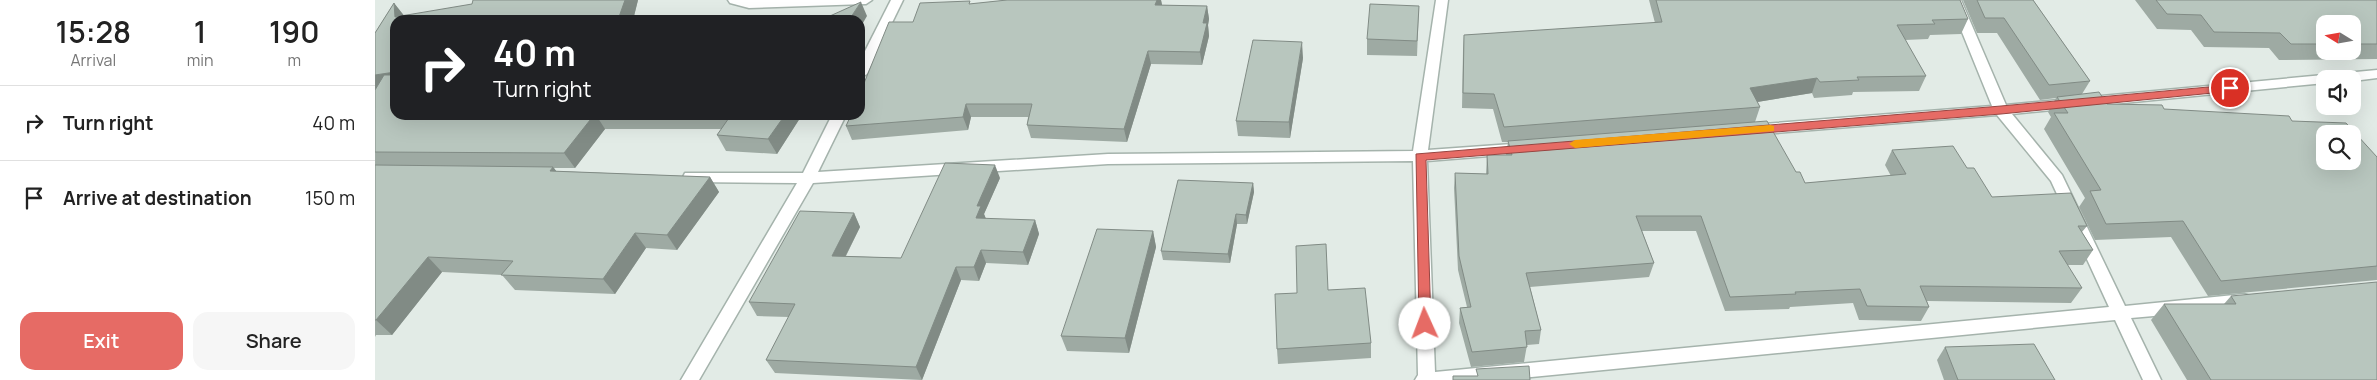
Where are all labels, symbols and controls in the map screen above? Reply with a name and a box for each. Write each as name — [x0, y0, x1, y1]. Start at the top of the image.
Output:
text: 15:28 — [55, 11, 131, 52]
text: 1 — [194, 11, 206, 52]
text: 190 — [269, 11, 320, 52]
north arrow — [2316, 15, 2361, 60]
map controls — [2316, 15, 2361, 170]
text: 40 m — [493, 29, 576, 77]
icon: right — [410, 35, 475, 100]
text: Arrival — [70, 49, 116, 71]
text: min — [187, 49, 213, 71]
text: m — [287, 49, 301, 71]
pin — [2209, 67, 2251, 109]
button: sound — [2316, 70, 2361, 115]
text: Turn right — [493, 74, 591, 104]
icon: arrive — [2216, 74, 2244, 102]
icon: right — [20, 109, 48, 137]
text: Turn right — [63, 110, 153, 136]
text: 40 m — [312, 110, 355, 136]
button: search — [2316, 125, 2361, 170]
icon: arrive — [20, 184, 48, 212]
text: Arrive at destination — [63, 185, 252, 211]
text: 150 m — [305, 185, 355, 211]
position arrow — [1398, 297, 1450, 349]
button: Exit — [20, 312, 183, 370]
button: Share — [193, 312, 355, 370]

